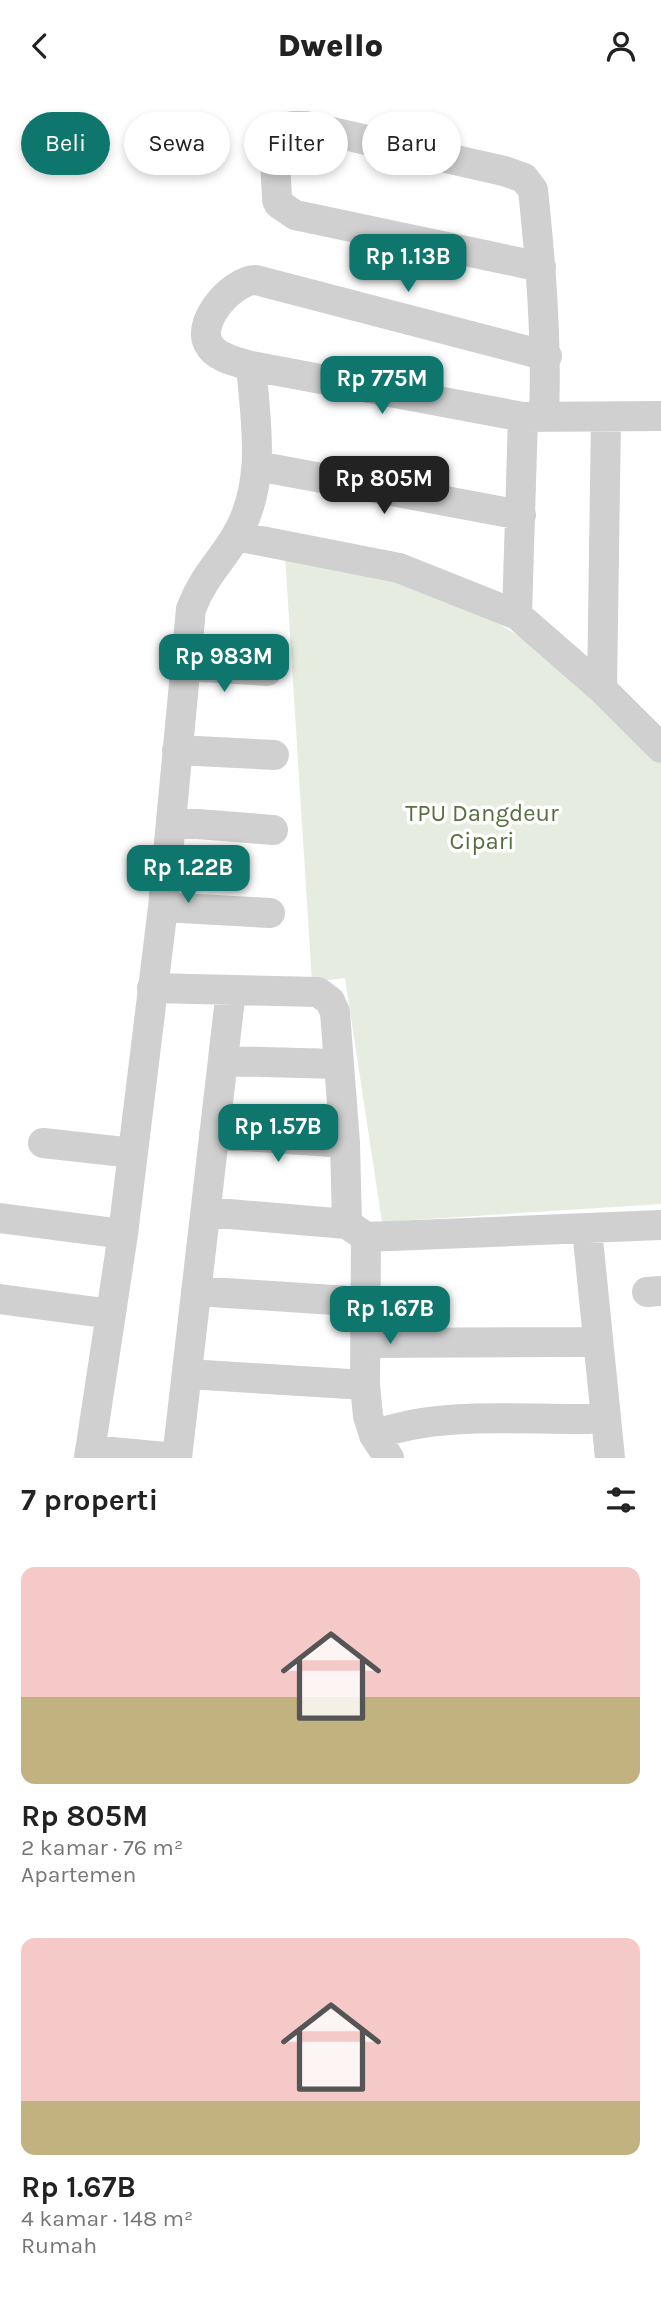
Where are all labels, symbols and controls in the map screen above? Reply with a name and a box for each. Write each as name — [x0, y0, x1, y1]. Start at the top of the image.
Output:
icon: back — [21, 27, 59, 65]
text: Dwello — [278, 27, 383, 64]
icon: person — [602, 27, 640, 65]
chip: Beli — [21, 112, 110, 175]
chip: Sewa — [124, 112, 230, 175]
chip: Filter — [244, 112, 348, 175]
chip: Baru — [362, 112, 461, 175]
pin: Rp 1.13B — [336, 235, 480, 294]
text: Rp 1.13B — [365, 243, 451, 270]
pin: Rp 775M — [317, 357, 447, 416]
text: Rp 775M — [336, 365, 428, 392]
pin: Rp 805M — [319, 457, 449, 516]
text: Rp 805M — [335, 465, 433, 492]
pin: Rp 983M — [159, 635, 289, 694]
text: Rp 983M — [175, 643, 273, 670]
park label: TPU Dangdeur Cipari — [405, 799, 559, 855]
pin: Rp 1.22B — [116, 845, 260, 905]
text: Rp 1.22B — [143, 854, 233, 881]
pin: Rp 1.57B — [206, 1105, 350, 1164]
text: Rp 1.57B — [234, 1113, 322, 1140]
pin: Rp 1.67B — [318, 1287, 462, 1346]
text: Rp 1.67B — [346, 1295, 434, 1322]
icon: filters — [602, 1481, 640, 1519]
text: 7 properti — [21, 1482, 158, 1518]
icon: home — [268, 1613, 394, 1739]
text: Rp 805M — [21, 1798, 148, 1834]
text: 2 kamar · 76 m² — [21, 1834, 183, 1861]
text: Apartemen — [21, 1861, 136, 1888]
icon: home — [268, 1984, 394, 2110]
text: Rp 1.67B — [21, 2169, 136, 2205]
text: 4 kamar · 148 m² — [21, 2205, 193, 2232]
text: Rumah — [21, 2232, 97, 2259]

